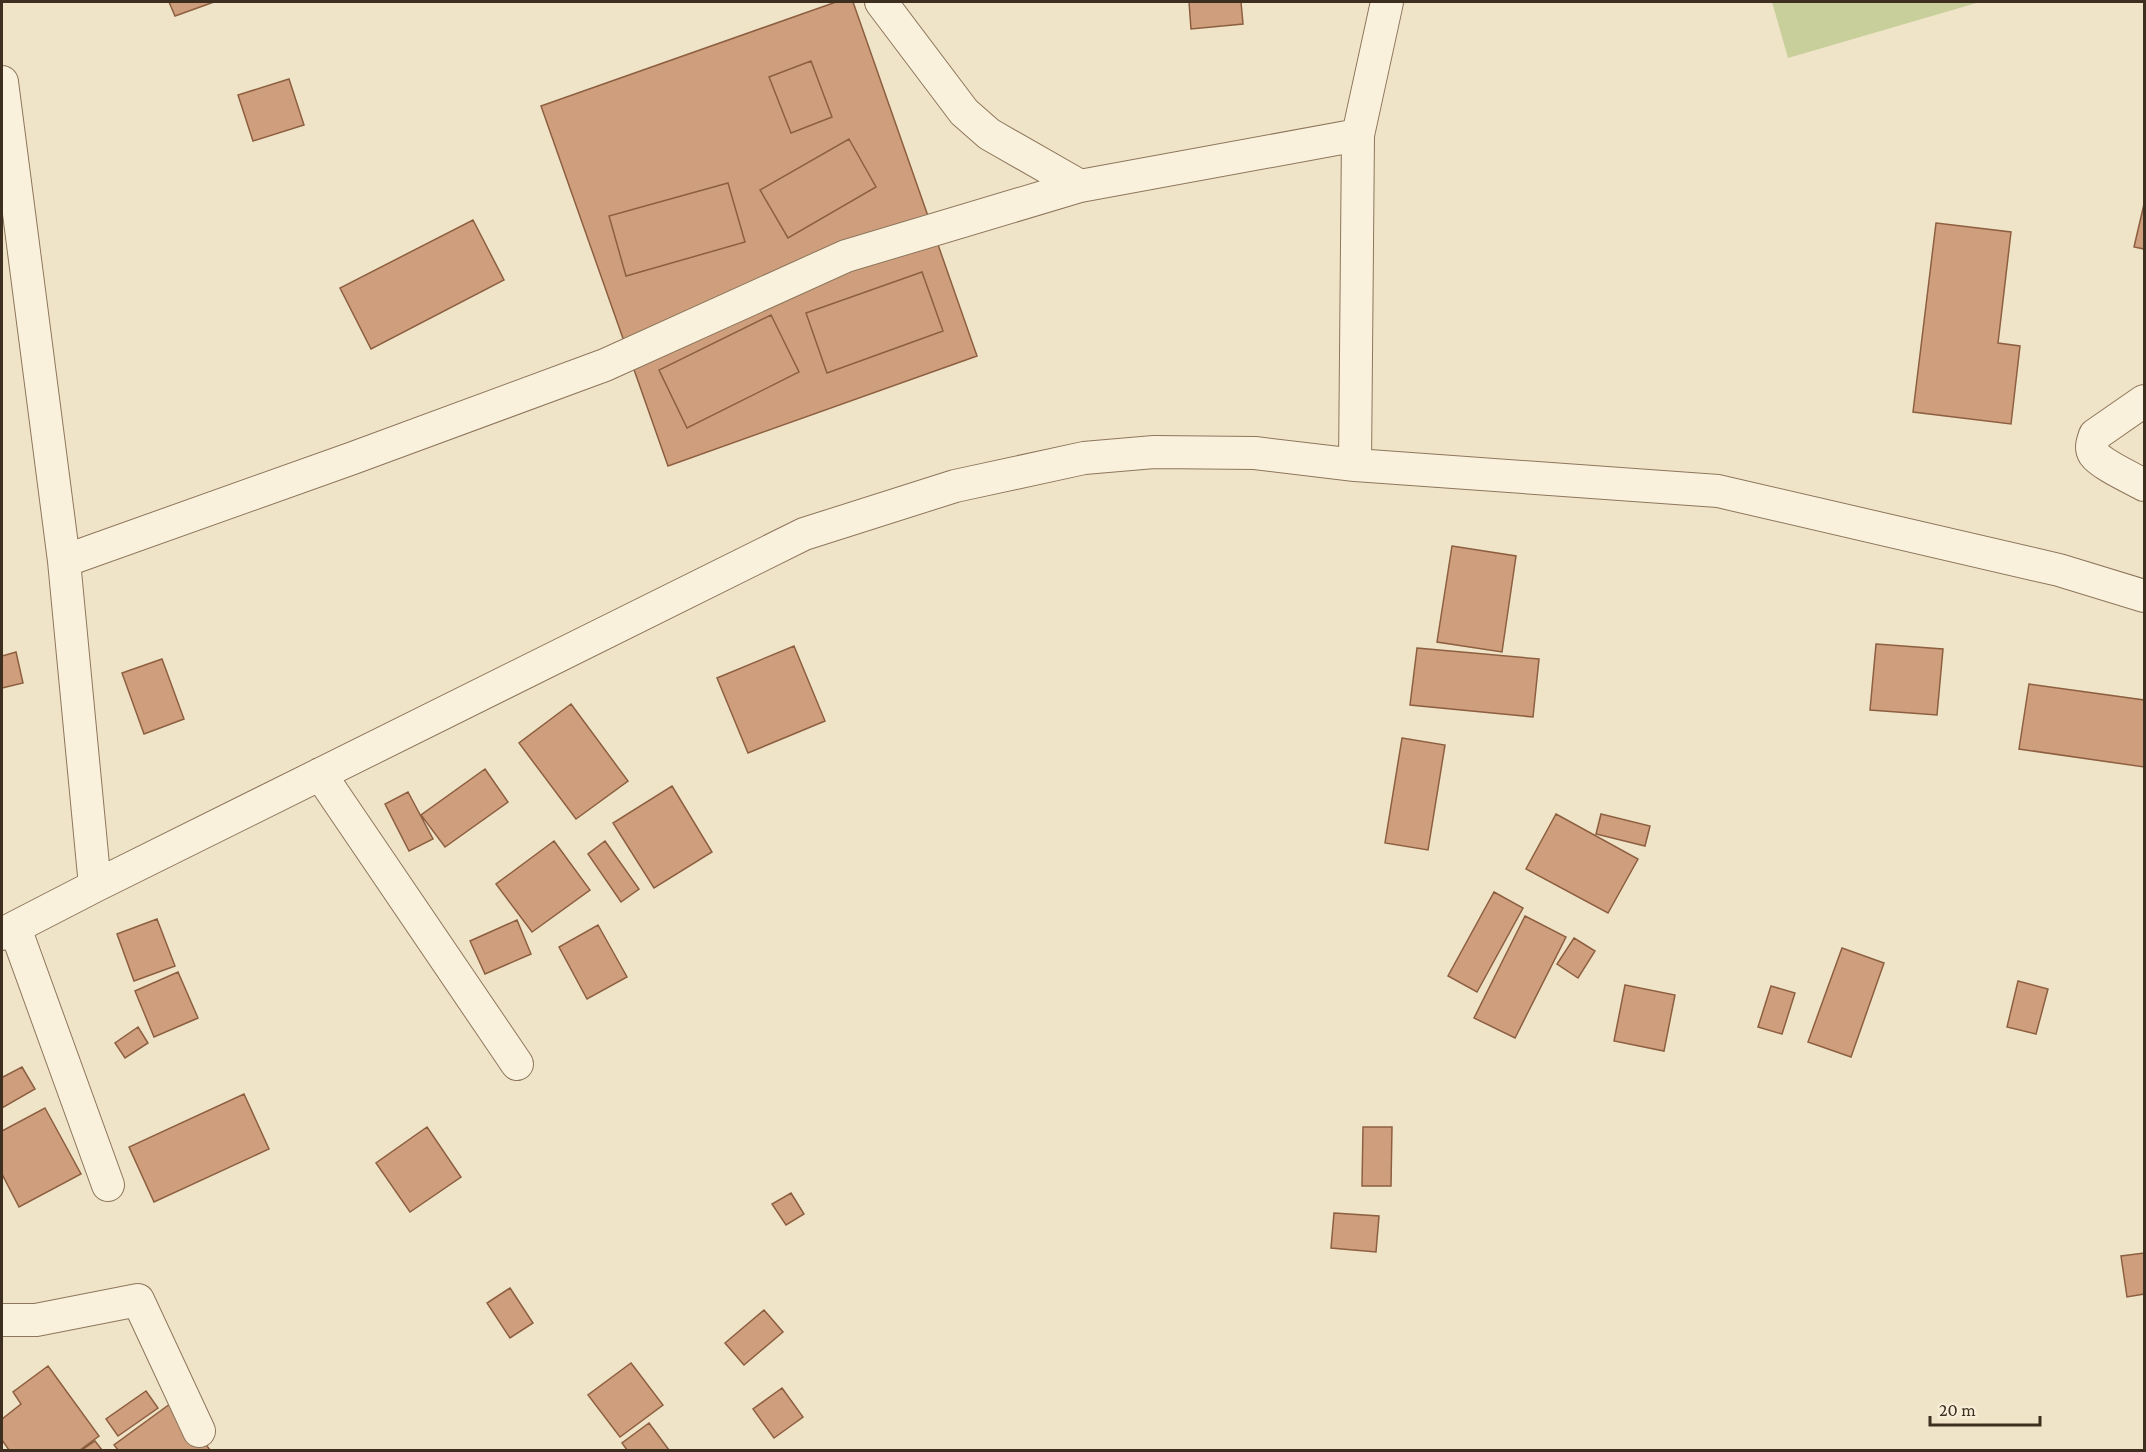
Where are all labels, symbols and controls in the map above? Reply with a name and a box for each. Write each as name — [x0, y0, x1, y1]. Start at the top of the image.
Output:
scale bar — [1930, 1389, 2040, 1427]
text: 20 m — [1939, 1400, 1976, 1420]

